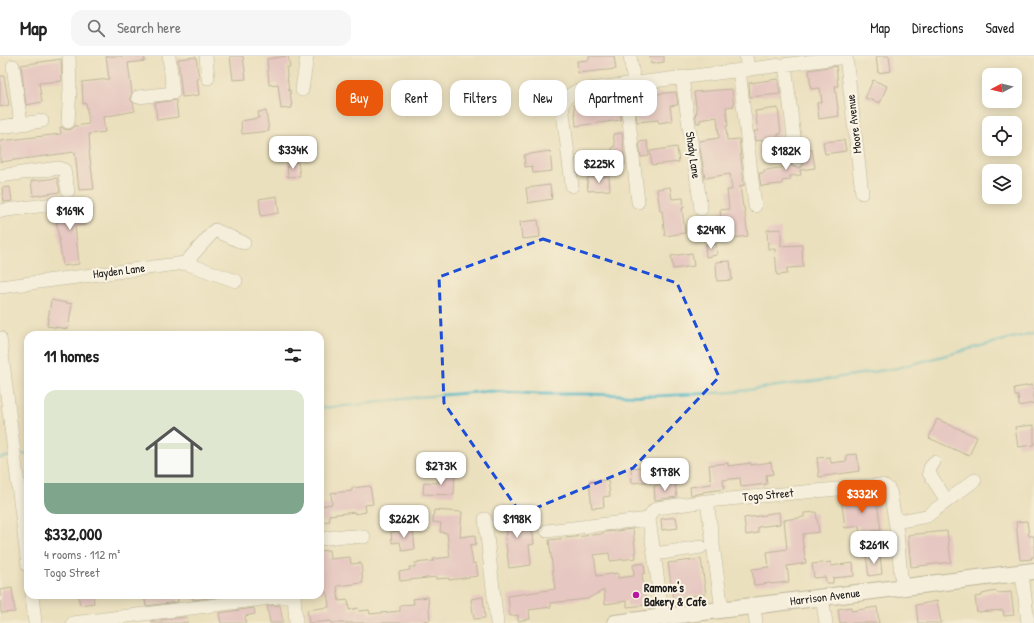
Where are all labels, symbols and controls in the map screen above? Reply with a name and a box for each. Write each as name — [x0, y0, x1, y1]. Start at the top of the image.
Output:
search box — [71, 10, 351, 46]
text: Map — [20, 15, 47, 41]
icon: search — [85, 17, 107, 39]
text: Search here — [117, 17, 181, 38]
text: Map — [870, 18, 890, 37]
text: Directions — [912, 18, 963, 37]
text: Saved — [985, 18, 1014, 37]
north arrow — [982, 68, 1022, 108]
map controls — [982, 68, 1022, 204]
chip: Buy — [336, 80, 383, 116]
chip: Rent — [391, 80, 442, 116]
chip: Filters — [450, 80, 511, 116]
chip: New — [519, 80, 567, 116]
chip: Apartment — [575, 80, 657, 116]
street label: Moore Avenue — [841, 93, 866, 155]
button: locate — [982, 116, 1022, 156]
street label: Shady Lane — [682, 130, 705, 180]
pin: $334K — [265, 136, 321, 170]
pin: $182K — [758, 137, 814, 171]
text: $334K — [278, 140, 308, 158]
text: $182K — [771, 141, 801, 159]
pin: $225K — [571, 150, 627, 184]
text: $225K — [583, 154, 615, 172]
button: layers — [982, 164, 1022, 204]
pin: $169K — [42, 197, 98, 231]
text: $169K — [56, 201, 84, 219]
pin: $249K — [683, 216, 739, 250]
text: $249K — [696, 220, 726, 238]
street label: Hayden Lane — [92, 259, 146, 282]
text: 11 homes — [44, 344, 99, 367]
icon: filters — [282, 344, 304, 366]
icon: home — [138, 416, 210, 488]
pin: $273K — [413, 452, 469, 486]
text: $273K — [425, 456, 457, 474]
pin: $178K — [637, 458, 693, 492]
text: $178K — [650, 462, 680, 480]
pin: $332K — [834, 480, 890, 514]
street label: Togo Street — [742, 484, 795, 505]
text: $332K — [846, 484, 878, 502]
pin: $262K — [376, 505, 432, 539]
pin: $198K — [489, 505, 545, 539]
text: $262K — [389, 509, 419, 527]
text: $198K — [503, 509, 531, 527]
text: $332,000 — [44, 522, 102, 545]
pin: $261K — [846, 531, 902, 565]
text: $261K — [859, 535, 889, 553]
text: 4 rooms · 112 m² — [44, 545, 120, 563]
text: Togo Street — [44, 563, 100, 581]
place label: Ramone's Bakery & Cafe — [644, 579, 707, 611]
street label: Harrison Avenue — [789, 584, 861, 609]
marker: Ramone's Bakery & Cafe — [631, 590, 641, 600]

